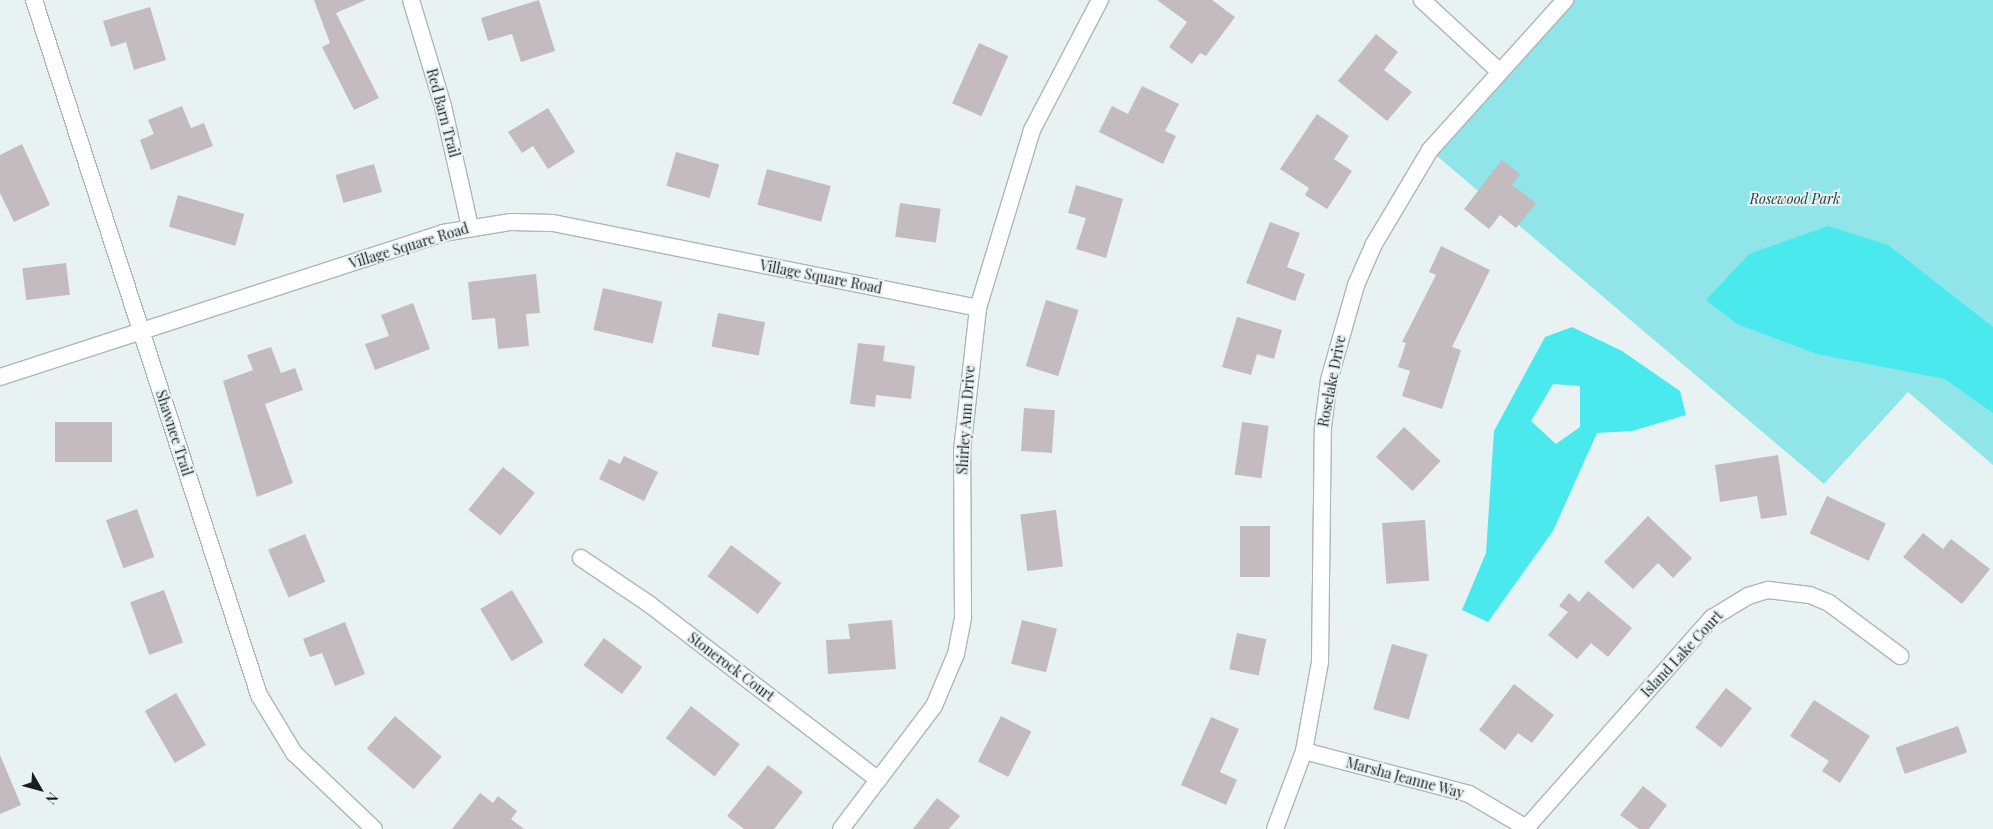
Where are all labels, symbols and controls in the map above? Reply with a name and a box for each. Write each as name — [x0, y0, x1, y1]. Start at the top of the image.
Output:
street label: Red Barn Trail — [423, 67, 463, 159]
park label: Rosewood Park — [1750, 191, 1840, 207]
street label: Village Square Road — [347, 220, 471, 272]
street label: Village Square Road — [758, 257, 884, 297]
street label: Roselake Drive — [1315, 334, 1349, 428]
street label: Shirley Ann Drive — [954, 364, 978, 476]
street label: Shawnee Trail — [152, 388, 196, 478]
street label: Island Lake Court — [1638, 607, 1726, 701]
street label: Stonerock Court — [684, 629, 778, 705]
street label: Marsha Jeanne Way — [1344, 754, 1466, 802]
north arrow — [15, 764, 65, 814]
text: N — [42, 789, 63, 808]

